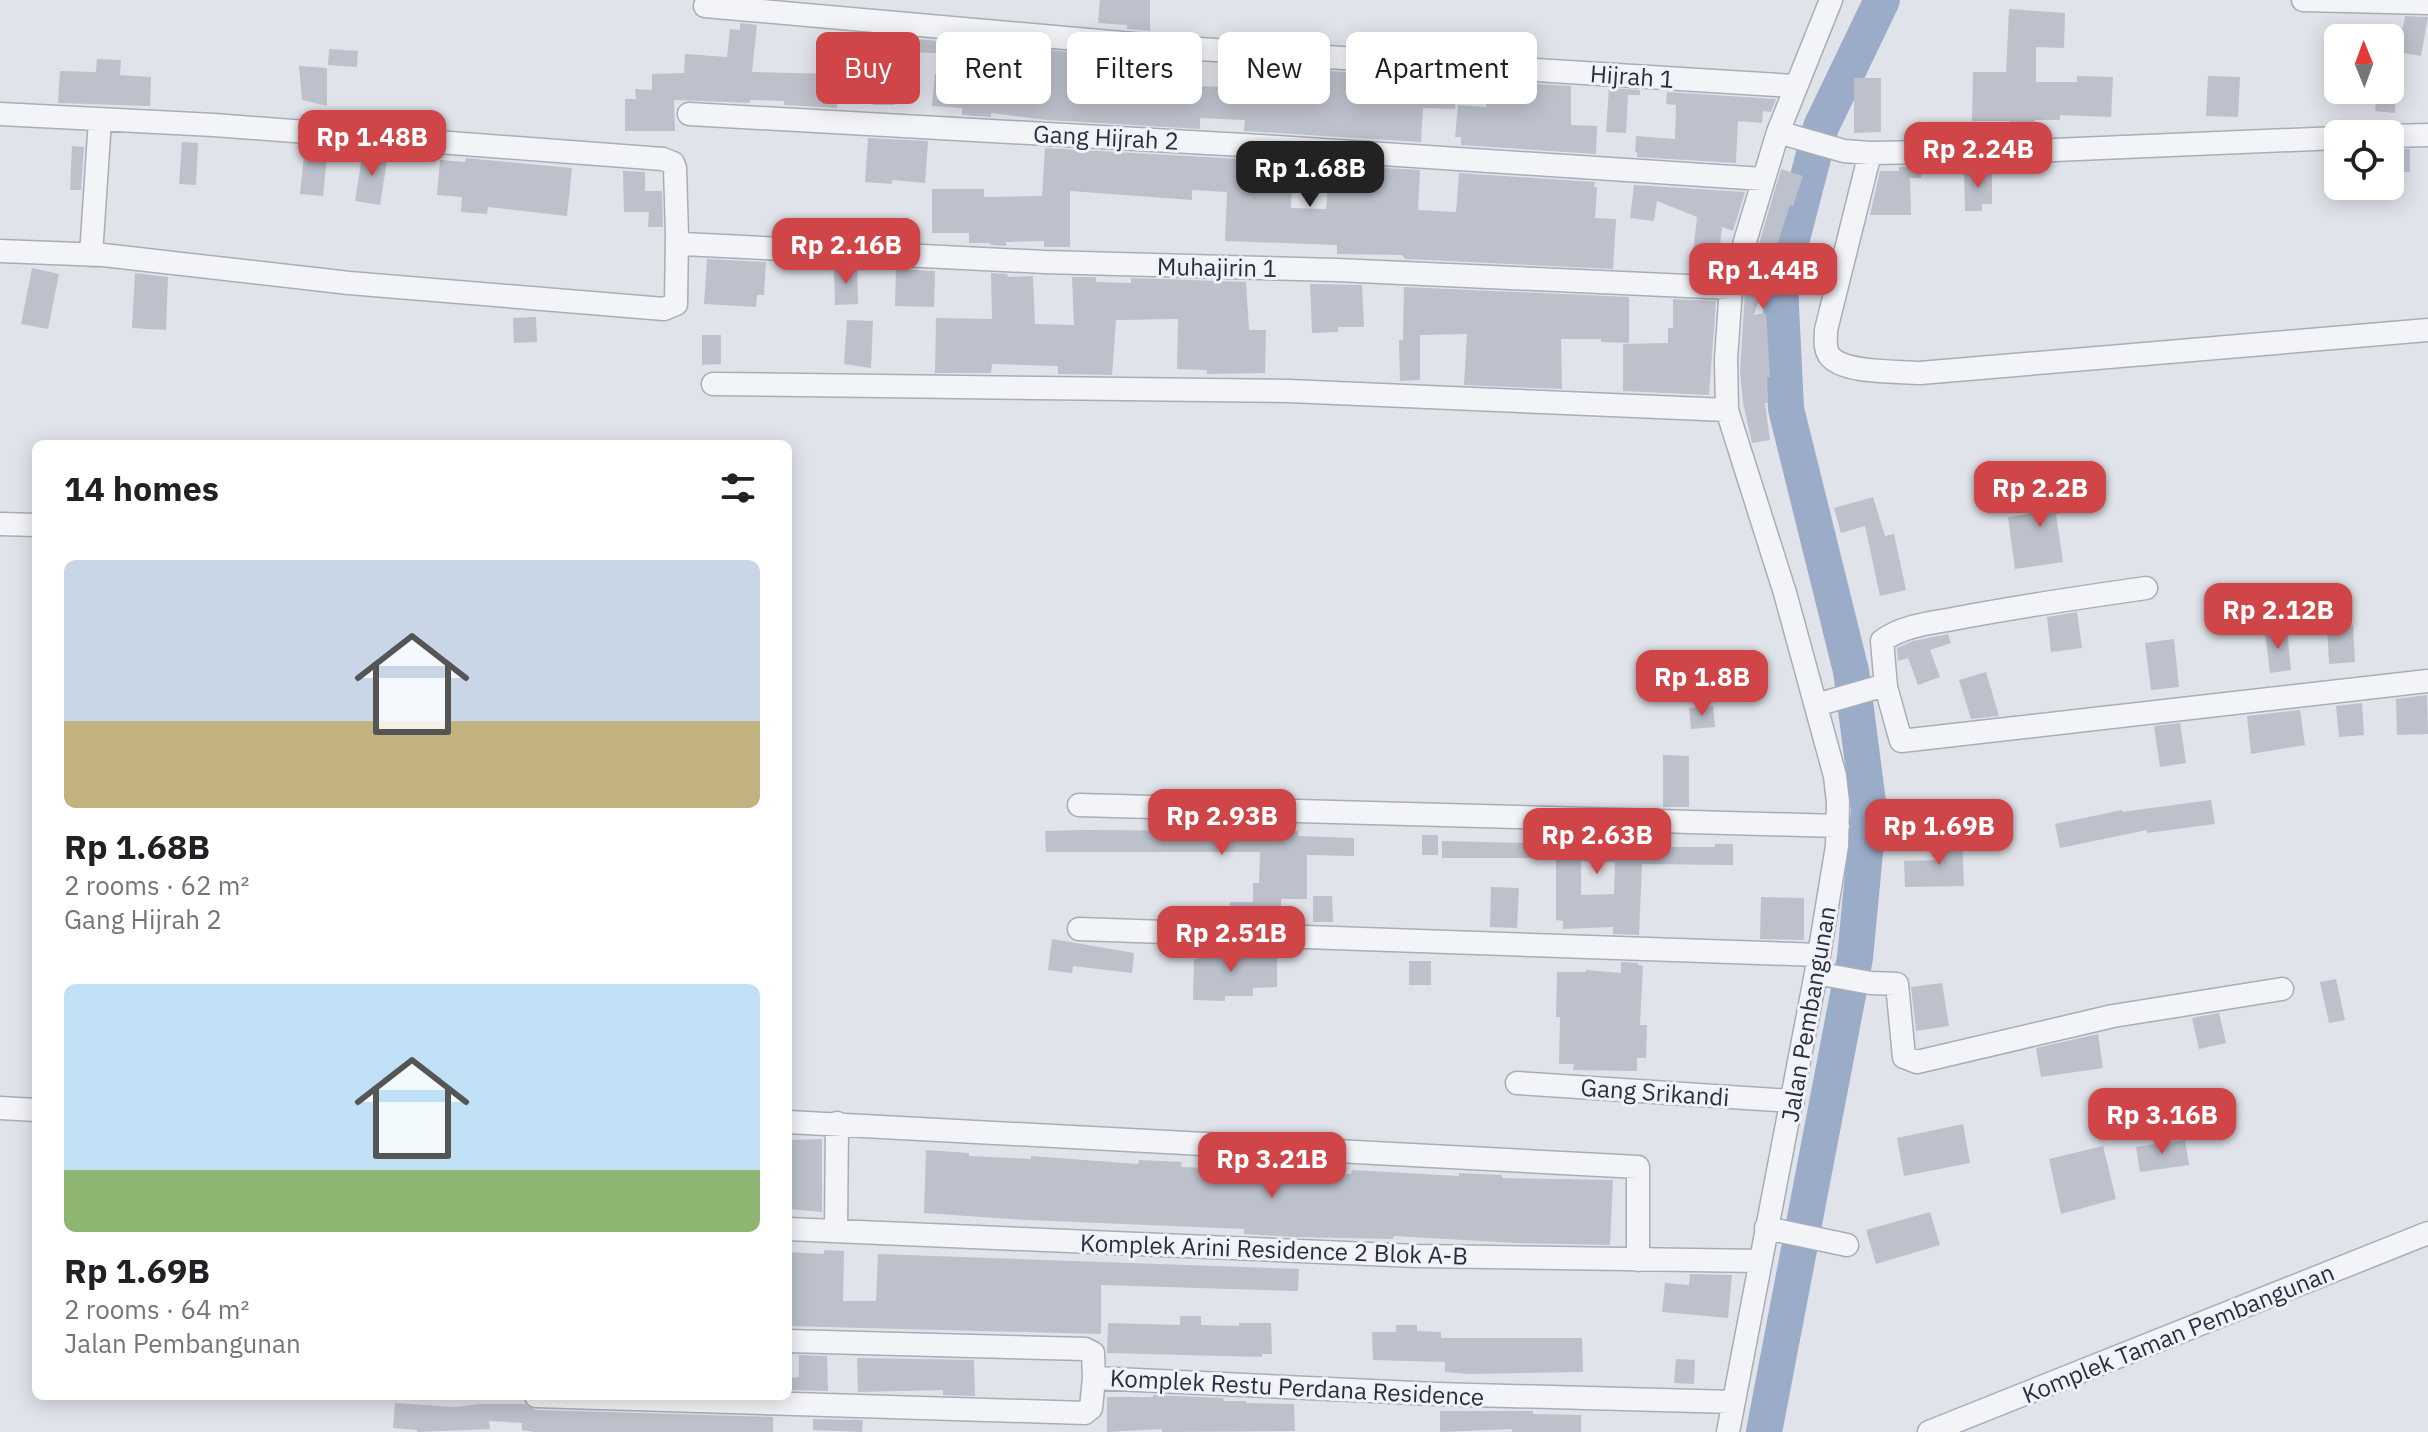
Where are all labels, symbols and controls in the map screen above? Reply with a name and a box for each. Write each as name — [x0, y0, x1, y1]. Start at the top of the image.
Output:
north arrow — [2324, 24, 2404, 104]
map controls — [2324, 24, 2404, 200]
chip: Buy — [816, 32, 920, 104]
chip: Rent — [936, 32, 1051, 104]
chip: Filters — [1067, 32, 1202, 104]
chip: New — [1218, 32, 1330, 104]
chip: Apartment — [1346, 32, 1537, 104]
street label: Hijrah 1 — [1589, 57, 1675, 95]
pin: Rp 1.48B — [289, 110, 455, 178]
street label: Gang Hijrah 2 — [1032, 117, 1180, 157]
text: Rp 1.48B — [316, 119, 428, 153]
button: locate — [2324, 120, 2404, 200]
pin: Rp 2.24B — [1895, 122, 2061, 190]
text: Rp 2.24B — [1922, 131, 2034, 165]
pin: Rp 1.68B — [1227, 141, 1393, 209]
text: Rp 1.68B — [1254, 150, 1366, 184]
pin: Rp 2.16B — [763, 218, 929, 286]
text: Rp 2.16B — [790, 227, 902, 261]
pin: Rp 1.44B — [1680, 243, 1846, 311]
street label: Muhajirin 1 — [1157, 250, 1277, 284]
text: Rp 1.44B — [1707, 252, 1819, 286]
pin: Rp 2.2B — [1966, 461, 2114, 529]
text: 14 homes — [64, 466, 219, 510]
icon: filters — [716, 466, 760, 510]
text: Rp 2.2B — [1992, 470, 2088, 504]
pin: Rp 2.12B — [2195, 583, 2361, 651]
text: Rp 2.12B — [2222, 592, 2334, 626]
icon: home — [340, 612, 484, 756]
pin: Rp 1.8B — [1628, 650, 1776, 718]
text: Rp 1.8B — [1654, 659, 1750, 693]
pin: Rp 2.93B — [1139, 789, 1305, 857]
text: Rp 2.93B — [1166, 798, 1278, 832]
pin: Rp 1.69B — [1856, 799, 2022, 867]
pin: Rp 2.63B — [1514, 808, 1680, 876]
text: Rp 1.69B — [1883, 808, 1995, 842]
text: Rp 2.63B — [1541, 817, 1653, 851]
text: Rp 1.68B — [64, 824, 210, 868]
text: 2 rooms · 62 m² — [64, 868, 249, 902]
text: Gang Hijrah 2 — [64, 902, 222, 936]
street label: Jalan Pembangunan — [1773, 904, 1843, 1124]
pin: Rp 2.51B — [1148, 906, 1314, 974]
text: Rp 2.51B — [1175, 915, 1287, 949]
icon: home — [340, 1036, 484, 1180]
street label: Gang Srikandi — [1580, 1071, 1730, 1113]
pin: Rp 3.16B — [2079, 1088, 2245, 1156]
text: Rp 3.16B — [2106, 1097, 2218, 1131]
pin: Rp 3.21B — [1189, 1132, 1355, 1200]
text: Rp 3.21B — [1216, 1141, 1328, 1175]
street label: Komplek Arini Residence 2 Blok A-B — [1080, 1226, 1468, 1272]
text: Rp 1.69B — [64, 1248, 210, 1292]
street label: Komplek Taman Pembangunan — [2017, 1256, 2339, 1410]
text: 2 rooms · 64 m² — [64, 1292, 249, 1326]
text: Jalan Pembangunan — [64, 1326, 301, 1360]
street label: Komplek Restu Perdana Residence — [1109, 1361, 1485, 1413]

